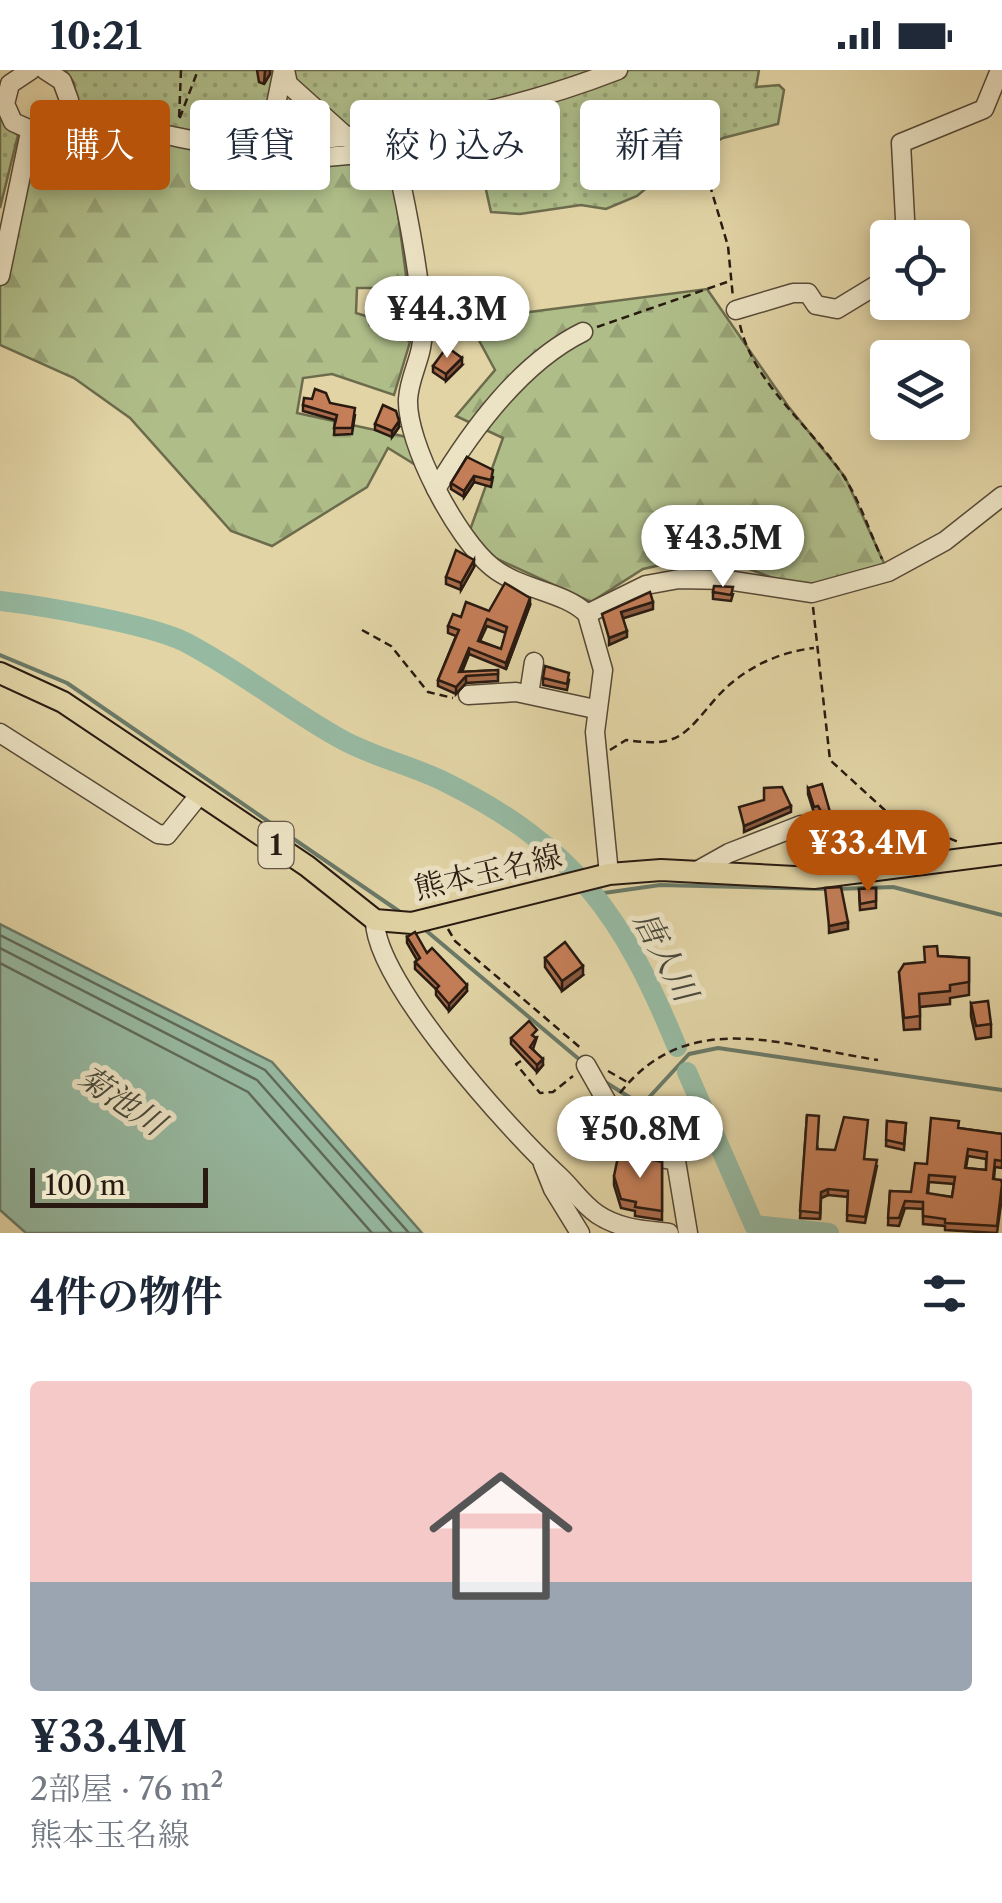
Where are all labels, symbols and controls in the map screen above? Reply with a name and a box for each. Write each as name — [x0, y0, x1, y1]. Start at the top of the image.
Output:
text: 10:21 — [50, 12, 142, 59]
chip: 購入 — [30, 100, 170, 190]
chip: 賃貸 — [190, 100, 330, 190]
chip: 絞り込み — [350, 100, 560, 190]
chip: 新着 — [580, 100, 720, 190]
map controls — [870, 220, 970, 440]
button: locate — [870, 220, 970, 320]
pin: ¥44.3M — [366, 276, 528, 361]
text: ¥44.3M — [387, 289, 507, 328]
button: layers — [870, 340, 970, 440]
pin: ¥43.5M — [642, 505, 804, 590]
text: ¥43.5M — [663, 518, 783, 557]
pin: ¥33.4M — [787, 810, 949, 895]
road number: 1 — [258, 822, 294, 868]
text: ¥33.4M — [808, 823, 928, 862]
street label: 熊本玉名線 — [411, 837, 565, 907]
water label: 唐人川 — [626, 904, 707, 1010]
water label: 菊池川 — [71, 1057, 175, 1145]
pin: ¥50.8M — [559, 1096, 721, 1181]
text: ¥50.8M — [579, 1109, 701, 1148]
scale bar — [30, 1163, 208, 1208]
text: 100 m — [45, 1168, 126, 1202]
icon: filters — [917, 1266, 972, 1321]
text: 4件の物件 — [30, 1270, 223, 1322]
icon: home — [411, 1446, 591, 1626]
text: ¥33.4M — [30, 1711, 187, 1763]
text: 2部屋 · 76 m² — [30, 1769, 224, 1808]
text: 熊本玉名線 — [30, 1815, 190, 1854]

